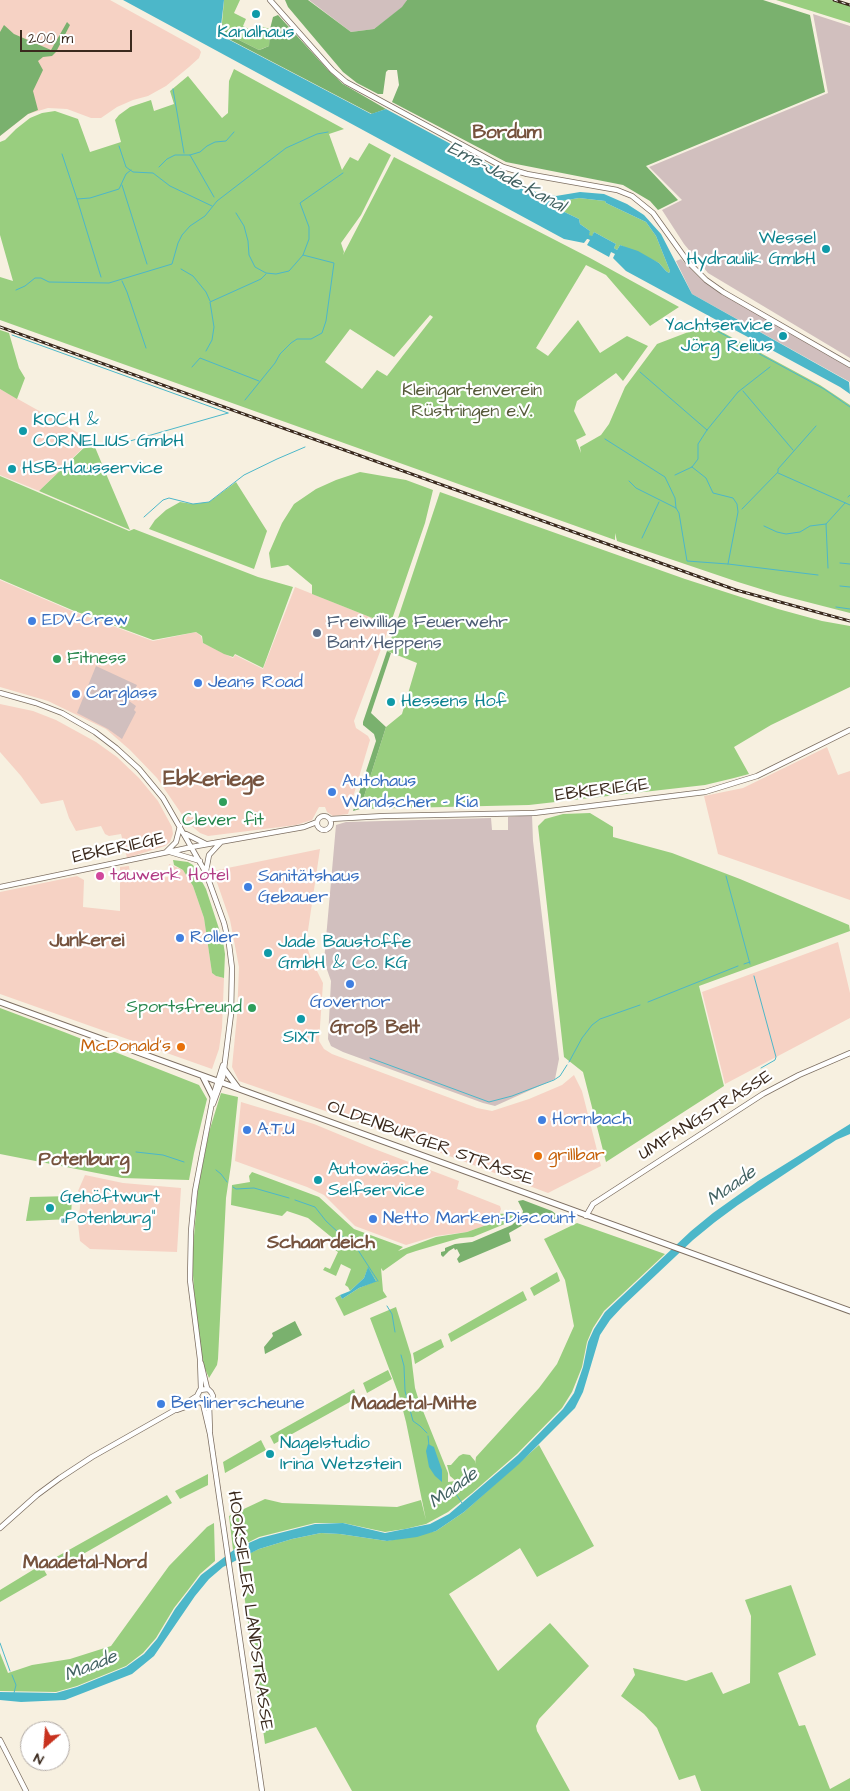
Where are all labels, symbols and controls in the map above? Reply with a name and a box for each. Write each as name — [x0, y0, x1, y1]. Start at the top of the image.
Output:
marker: Kanalhaus — [250, 8, 262, 20]
scale bar — [22, 20, 135, 52]
place label: Kanalhaus — [217, 22, 295, 44]
text: 200 m — [28, 28, 73, 49]
district label: Bordum — [473, 123, 541, 145]
water label: Ems-Jade-Kanal — [443, 137, 569, 219]
place label: Wessel Hydraulik GmbH — [686, 228, 816, 270]
marker: Wessel Hydraulik GmbH — [820, 243, 832, 255]
place label: Yachtservice Jörg Relius — [665, 315, 773, 358]
marker: Yachtservice Jörg Relius — [777, 330, 789, 342]
park label: Kleingartenverein Rüstringen e.V. — [402, 380, 542, 422]
place label: KOCH & CORNELIUS GmbH — [33, 410, 184, 452]
marker: KOCH & CORNELIUS GmbH — [17, 425, 29, 437]
place label: HSB-Hausservice — [22, 458, 163, 480]
marker: HSB-Hausservice — [6, 463, 18, 475]
place label: EDV-Crew — [42, 610, 128, 632]
place label: Freiwillige Feuerwehr Bant/Heppens — [327, 612, 508, 654]
marker: EDV-Crew — [26, 615, 38, 627]
marker: Freiwillige Feuerwehr Bant/Heppens — [311, 627, 323, 639]
place label: Fitness — [67, 648, 126, 670]
marker: Fitness — [51, 653, 63, 665]
place label: Jeans Road — [208, 672, 303, 694]
marker: Jeans Road — [192, 677, 204, 689]
place label: Carglass — [86, 683, 157, 705]
marker: Carglass — [70, 688, 82, 700]
place label: Hessens Hof — [401, 691, 506, 713]
marker: Hessens Hof — [385, 696, 397, 708]
district label: Ebkeriege — [163, 767, 265, 793]
place label: Autohaus Wandscher - Kia — [342, 771, 478, 814]
street label: EBKERIEGE — [554, 775, 650, 807]
marker: Autohaus Wandscher - Kia — [326, 786, 338, 798]
marker: Clever fit — [217, 796, 229, 808]
place label: Clever fit — [182, 810, 264, 832]
street label: EBKERIEGE — [71, 829, 167, 869]
place label: tauwerk Hotel — [110, 865, 229, 887]
place label: Sanitätshaus Gebauer — [258, 866, 359, 909]
marker: tauwerk Hotel — [94, 870, 106, 882]
marker: Sanitätshaus Gebauer — [242, 881, 254, 893]
place label: Roller — [190, 927, 238, 949]
district label: Junkerei — [50, 931, 124, 953]
marker: Roller — [174, 932, 186, 944]
place label: Jade Baustoffe GmbH & Co. KG — [278, 932, 412, 974]
marker: Jade Baustoffe GmbH & Co. KG — [262, 947, 274, 959]
marker: Governor — [344, 978, 356, 990]
place label: Governor — [310, 992, 390, 1014]
place label: Sportsfreund — [126, 997, 242, 1019]
marker: Sportsfreund — [246, 1002, 258, 1014]
marker: SIXT — [295, 1013, 307, 1025]
district label: Groß Belt — [330, 1018, 420, 1040]
place label: SIXT — [283, 1027, 319, 1049]
place label: McDonald's — [81, 1036, 171, 1058]
marker: McDonald's — [175, 1041, 187, 1053]
street label: UMFANGSTRASSE — [635, 1066, 777, 1166]
street label: OLDENBURGER STRASSE — [324, 1097, 536, 1191]
place label: Hornbach — [552, 1109, 632, 1131]
marker: Hornbach — [536, 1114, 548, 1126]
place label: A.T.U — [257, 1119, 295, 1141]
marker: A.T.U — [241, 1124, 253, 1136]
place label: grillbar — [548, 1145, 605, 1167]
district label: Potenburg — [39, 1150, 129, 1172]
marker: grillbar — [532, 1150, 544, 1162]
place label: Autowäsche Selfservice — [328, 1159, 429, 1202]
water label: Maade — [703, 1162, 761, 1212]
marker: Autowäsche Selfservice — [312, 1174, 324, 1186]
place label: Gehöftwurt „Potenburg“ — [60, 1187, 160, 1230]
marker: Gehöftwurt „Potenburg“ — [44, 1202, 56, 1214]
place label: Netto Marken-Discount — [383, 1208, 576, 1230]
marker: Netto Marken-Discount — [367, 1213, 379, 1225]
district label: Schaardeich — [267, 1233, 375, 1255]
place label: Berlinerscheune — [171, 1393, 305, 1415]
district label: Maadetal-Mitte — [351, 1394, 477, 1416]
marker: Berlinerscheune — [155, 1398, 167, 1410]
place label: Nagelstudio Irina Wetzstein — [280, 1433, 401, 1476]
marker: Nagelstudio Irina Wetzstein — [264, 1448, 276, 1460]
water label: Maade — [425, 1464, 483, 1514]
street label: HOOKSIELER LANDSTRASSE — [221, 1490, 277, 1732]
district label: Maadetal-Nord — [23, 1553, 147, 1575]
water label: Maade — [61, 1646, 121, 1688]
north arrow — [20, 1721, 70, 1771]
text: N — [30, 1748, 47, 1769]

